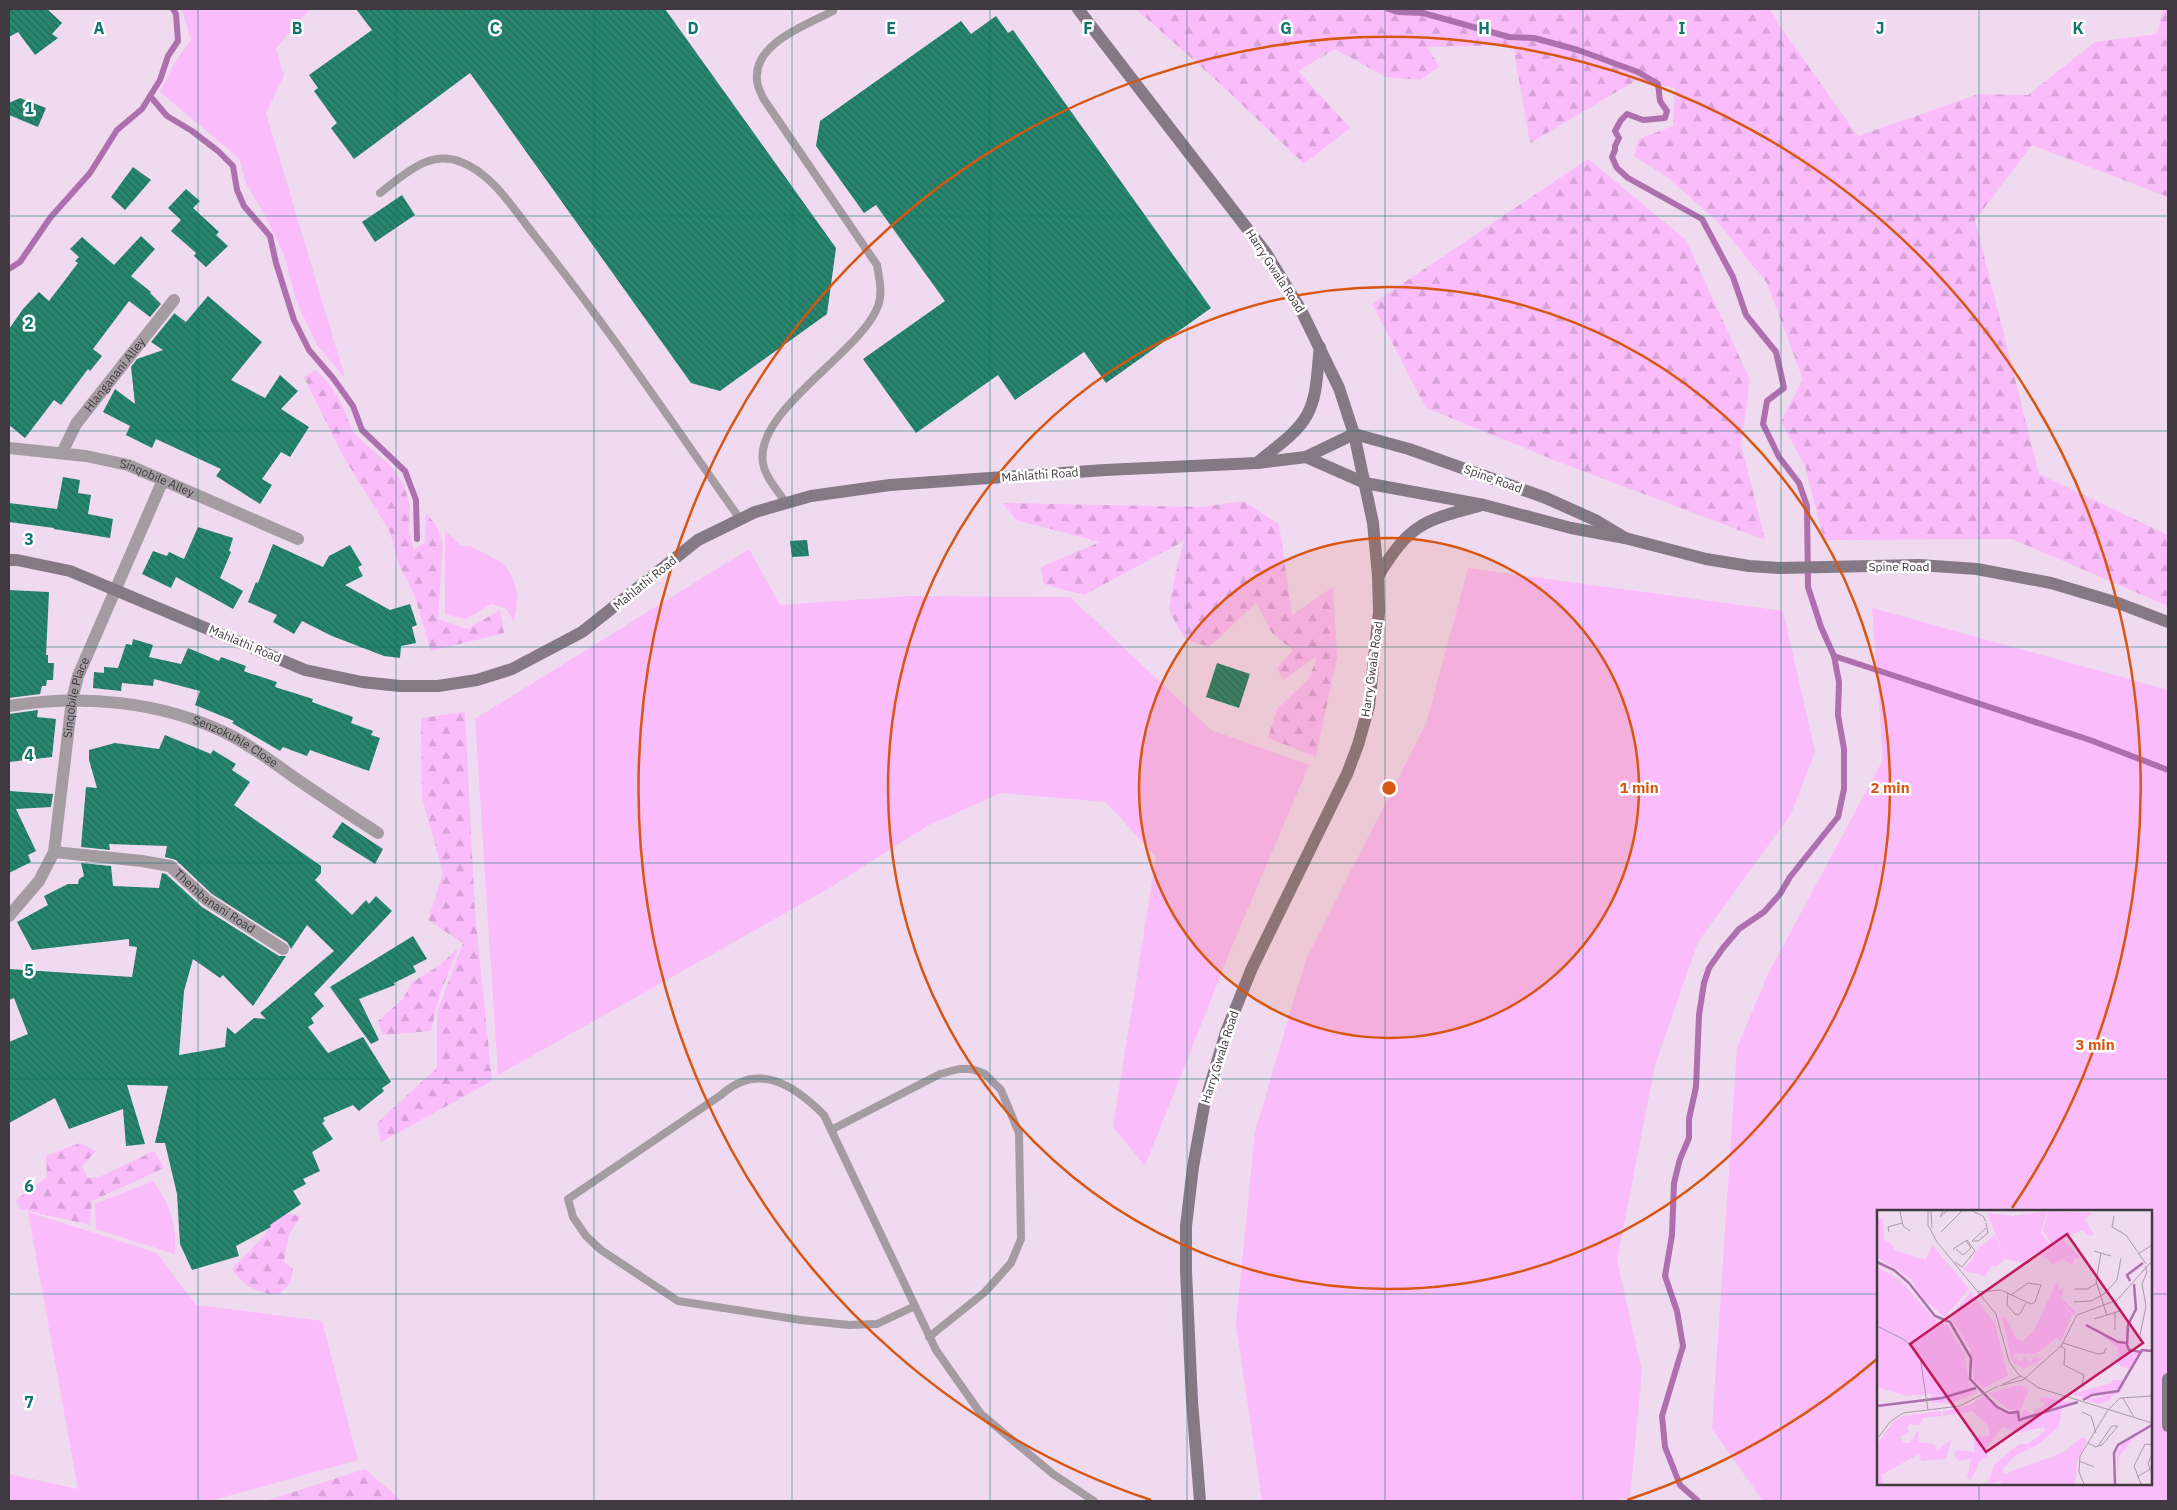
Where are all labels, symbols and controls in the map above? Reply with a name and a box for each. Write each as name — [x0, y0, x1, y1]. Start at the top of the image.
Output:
text: A — [94, 18, 105, 38]
text: B — [292, 18, 303, 38]
text: C — [490, 18, 500, 38]
text: D — [687, 18, 699, 38]
text: E — [886, 18, 896, 38]
text: F — [1083, 18, 1093, 38]
text: G — [1280, 18, 1292, 38]
text: H — [1478, 18, 1490, 38]
text: I — [1679, 18, 1686, 38]
text: J — [1876, 18, 1884, 38]
text: K — [2072, 18, 2084, 38]
text: 1 — [24, 98, 34, 118]
street label: Harry Gwala Road — [1243, 226, 1308, 315]
text: 2 — [24, 313, 34, 333]
street label: Hlanganani Alley — [81, 334, 148, 415]
street label: Sinqobile Alley — [118, 455, 197, 500]
street label: Spine Road — [1462, 461, 1524, 496]
street label: Mahlathi Road — [1001, 464, 1079, 485]
text: 3 — [24, 529, 34, 549]
street label: Mahlathi Road — [610, 553, 679, 613]
street label: Spine Road — [1869, 559, 1929, 574]
street label: Harry Gwala Road — [1357, 620, 1386, 718]
street label: Mahlathi Road — [207, 622, 284, 666]
street label: Sinqobile Place — [60, 654, 92, 739]
street label: Senzokuhle Close — [191, 712, 282, 771]
text: 4 — [24, 745, 34, 765]
text: 1 min — [1619, 778, 1659, 797]
text: 2 min — [1870, 778, 1910, 797]
centre of rings — [1380, 779, 1398, 797]
street label: Thembanani Road — [171, 866, 258, 936]
text: 5 — [24, 960, 34, 980]
street label: Harry Gwala Road — [1197, 1009, 1242, 1105]
text: 3 min — [2075, 1035, 2115, 1054]
text: 6 — [24, 1176, 34, 1196]
inset map — [1877, 1210, 2152, 1485]
text: 7 — [24, 1392, 34, 1412]

